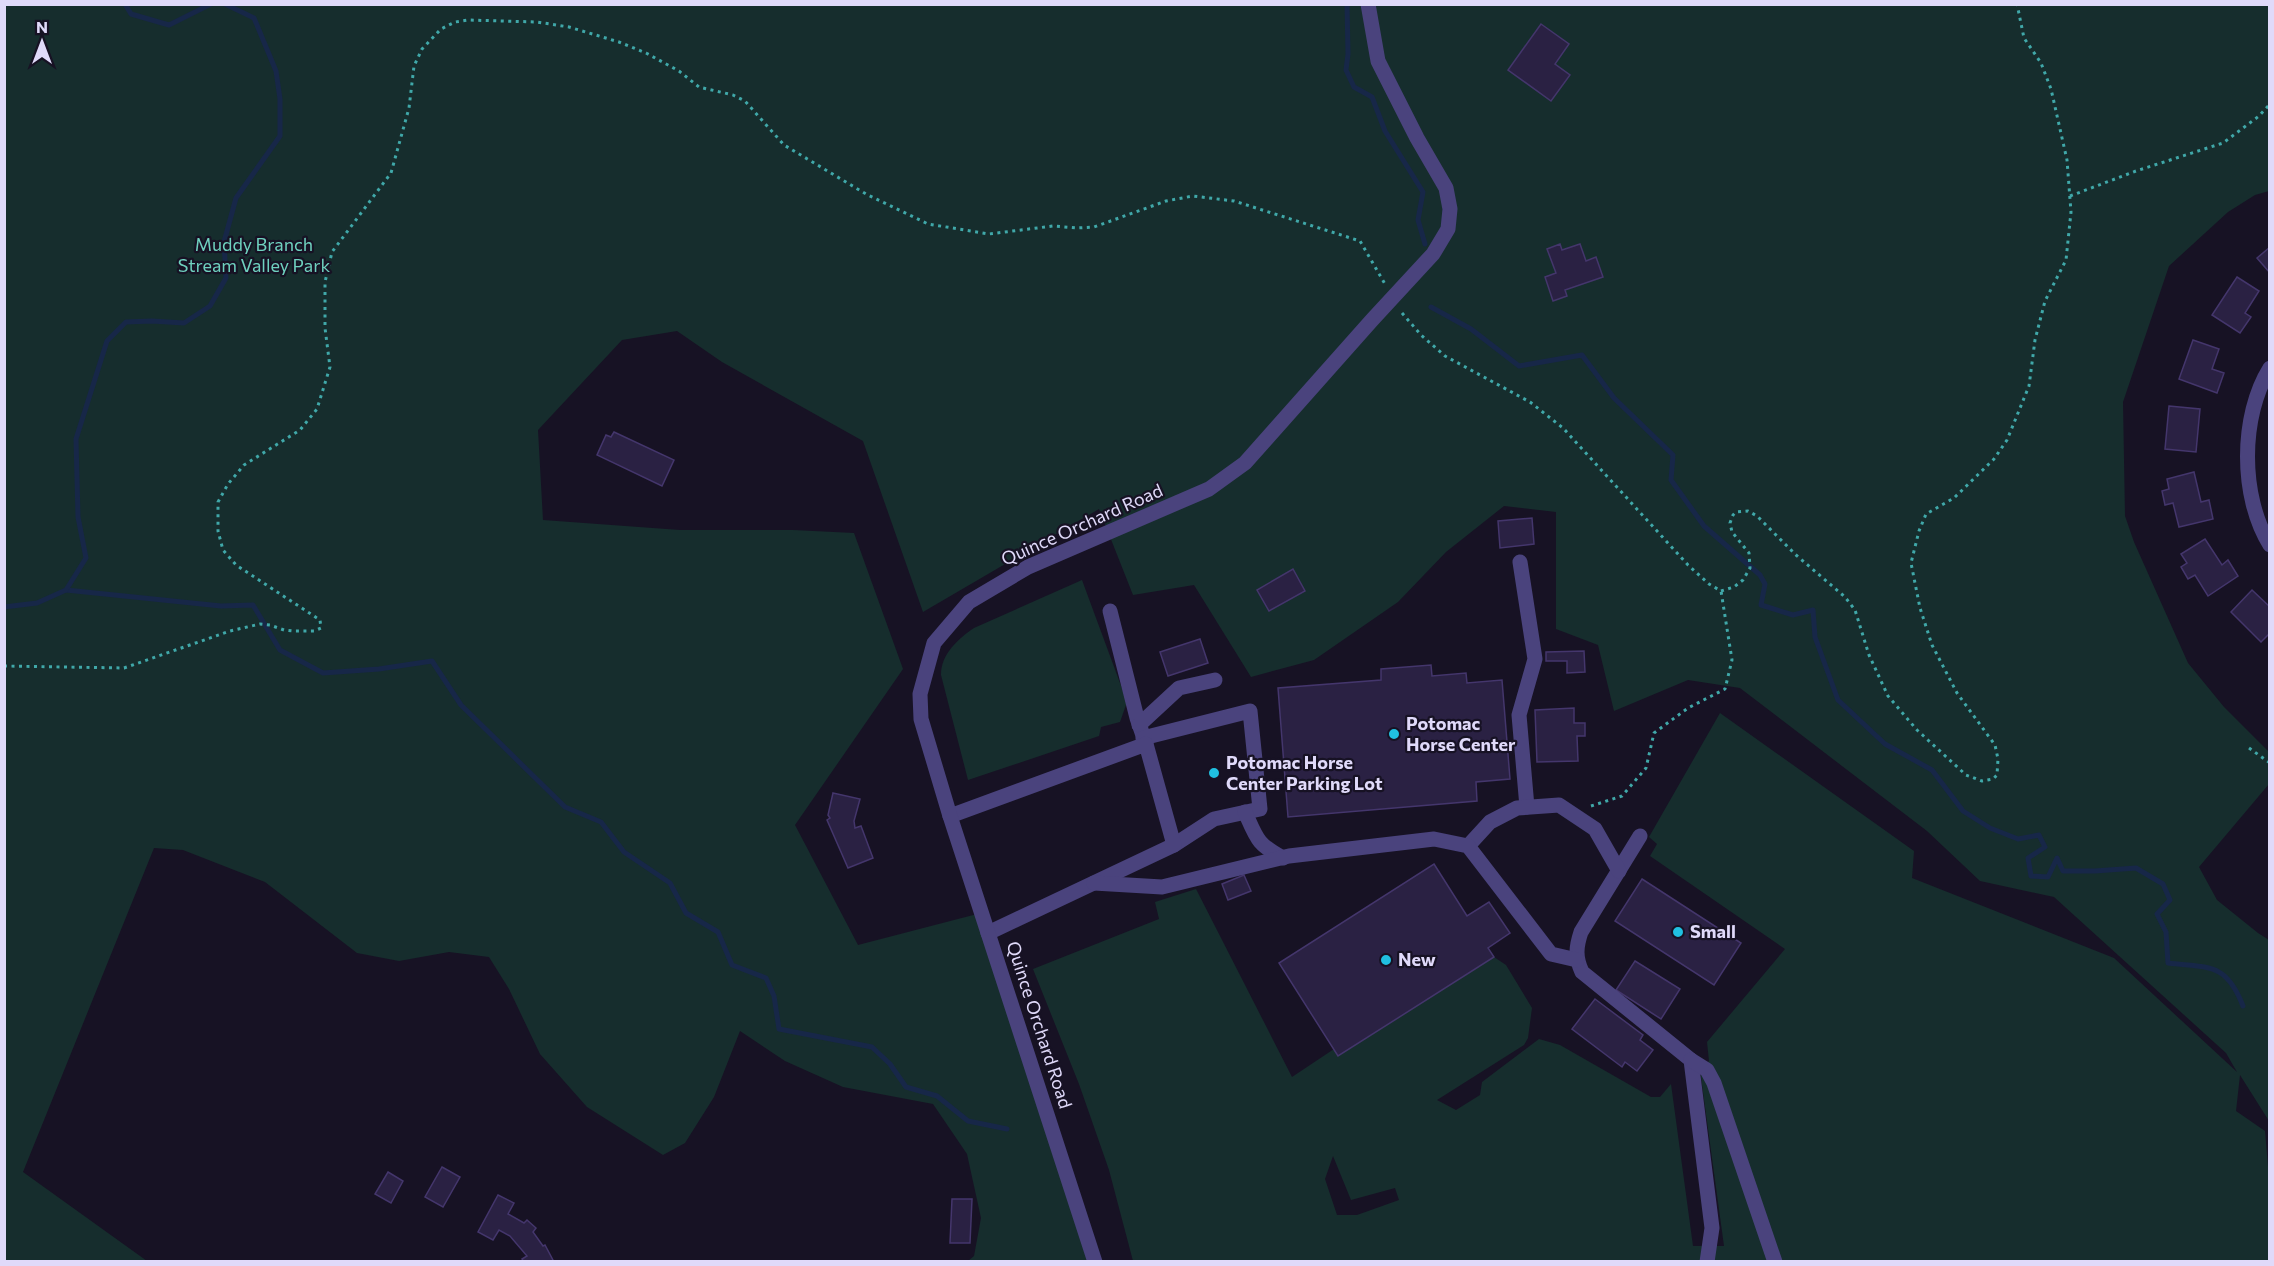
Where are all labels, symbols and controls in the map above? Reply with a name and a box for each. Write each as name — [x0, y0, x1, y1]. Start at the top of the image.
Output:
north arrow — [12, 12, 72, 72]
text: N — [36, 17, 48, 36]
park label: Muddy Branch Stream Valley Park — [178, 233, 330, 276]
street label: Quince Orchard Road — [997, 479, 1166, 570]
place label: Potomac Horse Center — [1406, 712, 1516, 755]
marker: Potomac Horse Center — [1387, 727, 1401, 741]
place label: Potomac Horse Center Parking Lot — [1226, 751, 1383, 794]
marker: Potomac Horse Center Parking Lot — [1207, 766, 1221, 780]
place label: Small — [1690, 920, 1736, 942]
marker: Small — [1671, 925, 1685, 939]
street label: Quince Orchard Road — [1003, 938, 1077, 1111]
place label: New — [1398, 948, 1436, 970]
marker: New — [1379, 953, 1393, 967]

